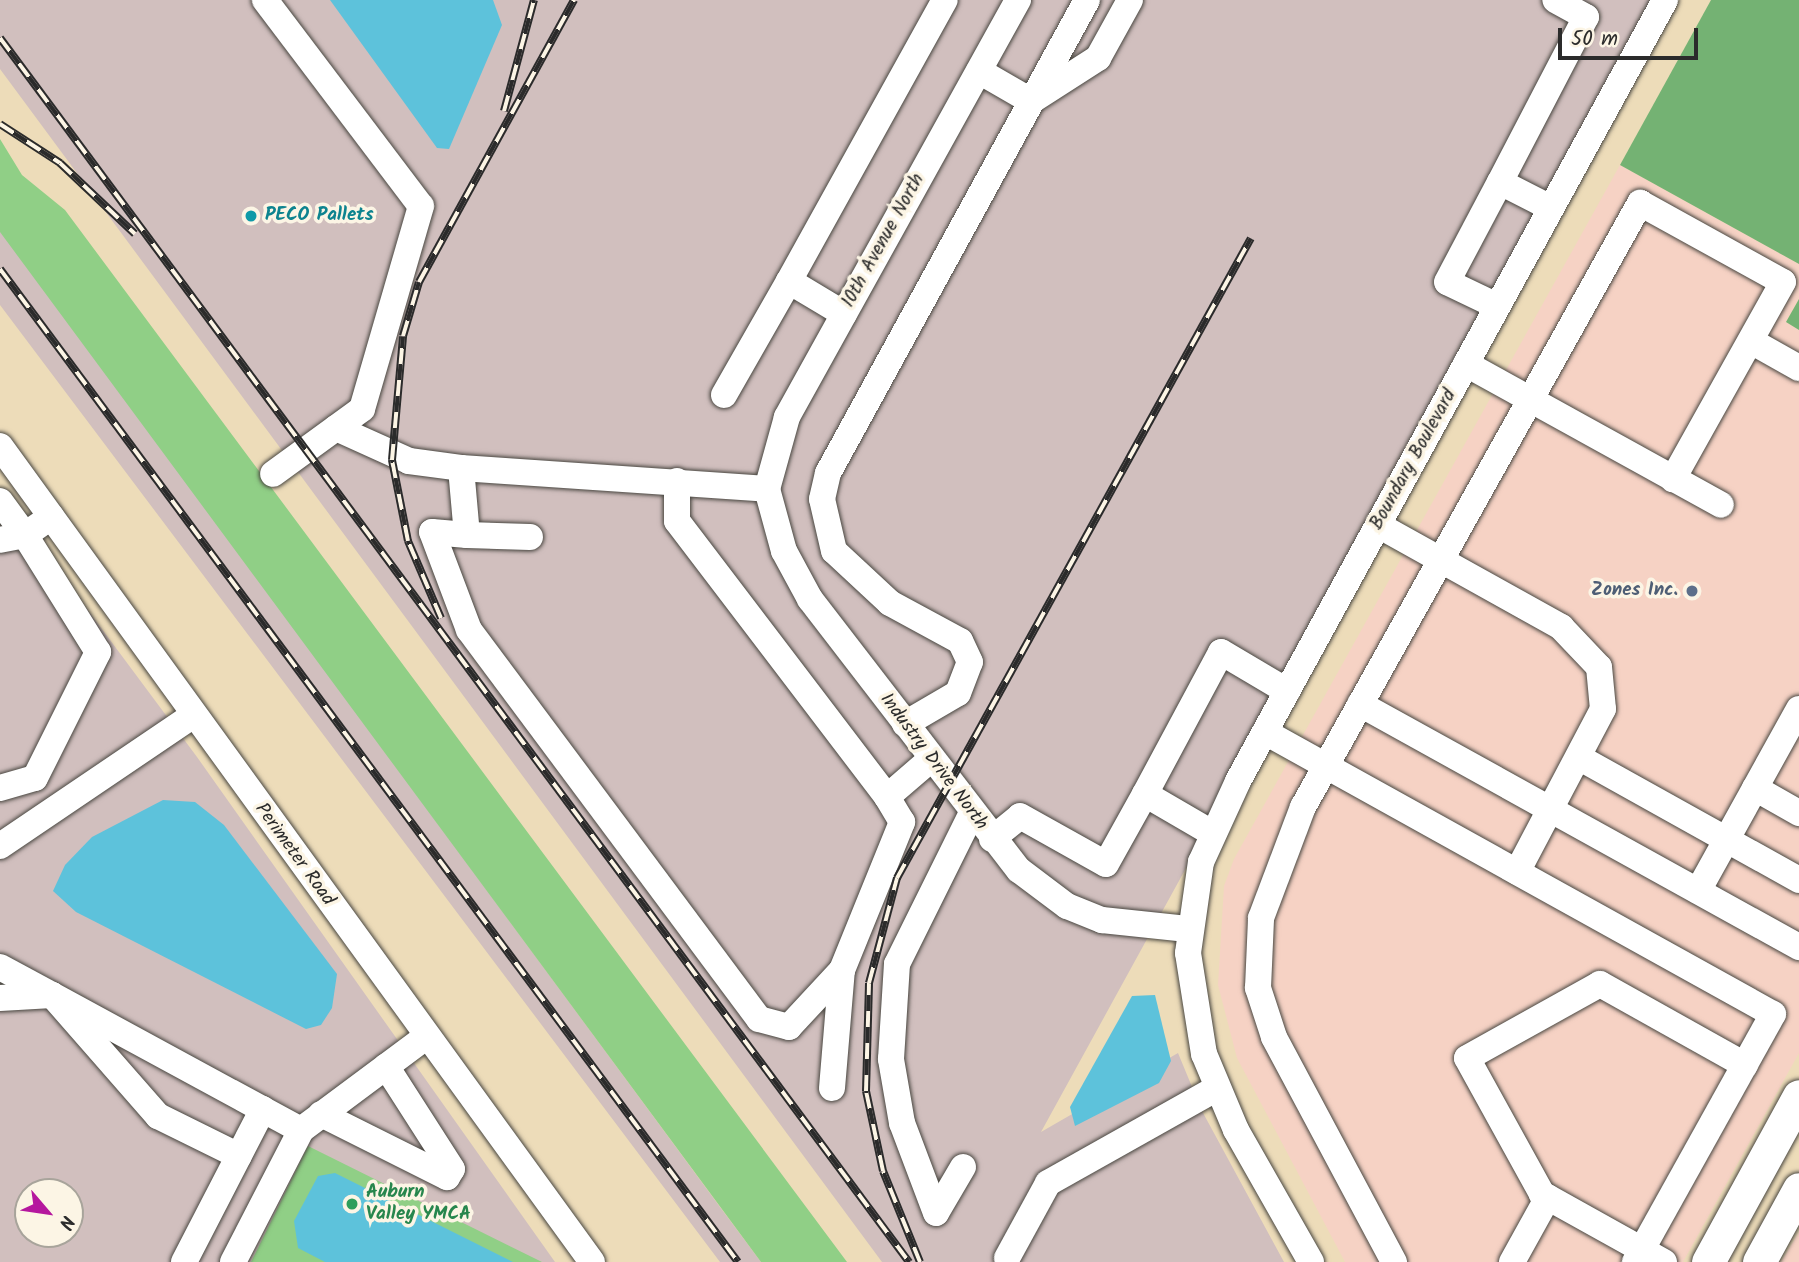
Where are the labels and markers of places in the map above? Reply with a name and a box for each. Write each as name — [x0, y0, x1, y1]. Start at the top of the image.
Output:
place label: PECO Pallets — [265, 205, 374, 227]
marker: PECO Pallets — [243, 208, 259, 224]
place label: Zones Inc. — [1591, 580, 1678, 602]
marker: Zones Inc. — [1684, 583, 1700, 599]
place label: Auburn Valley YMCA — [366, 1182, 471, 1226]
marker: Auburn Valley YMCA — [344, 1196, 360, 1212]

